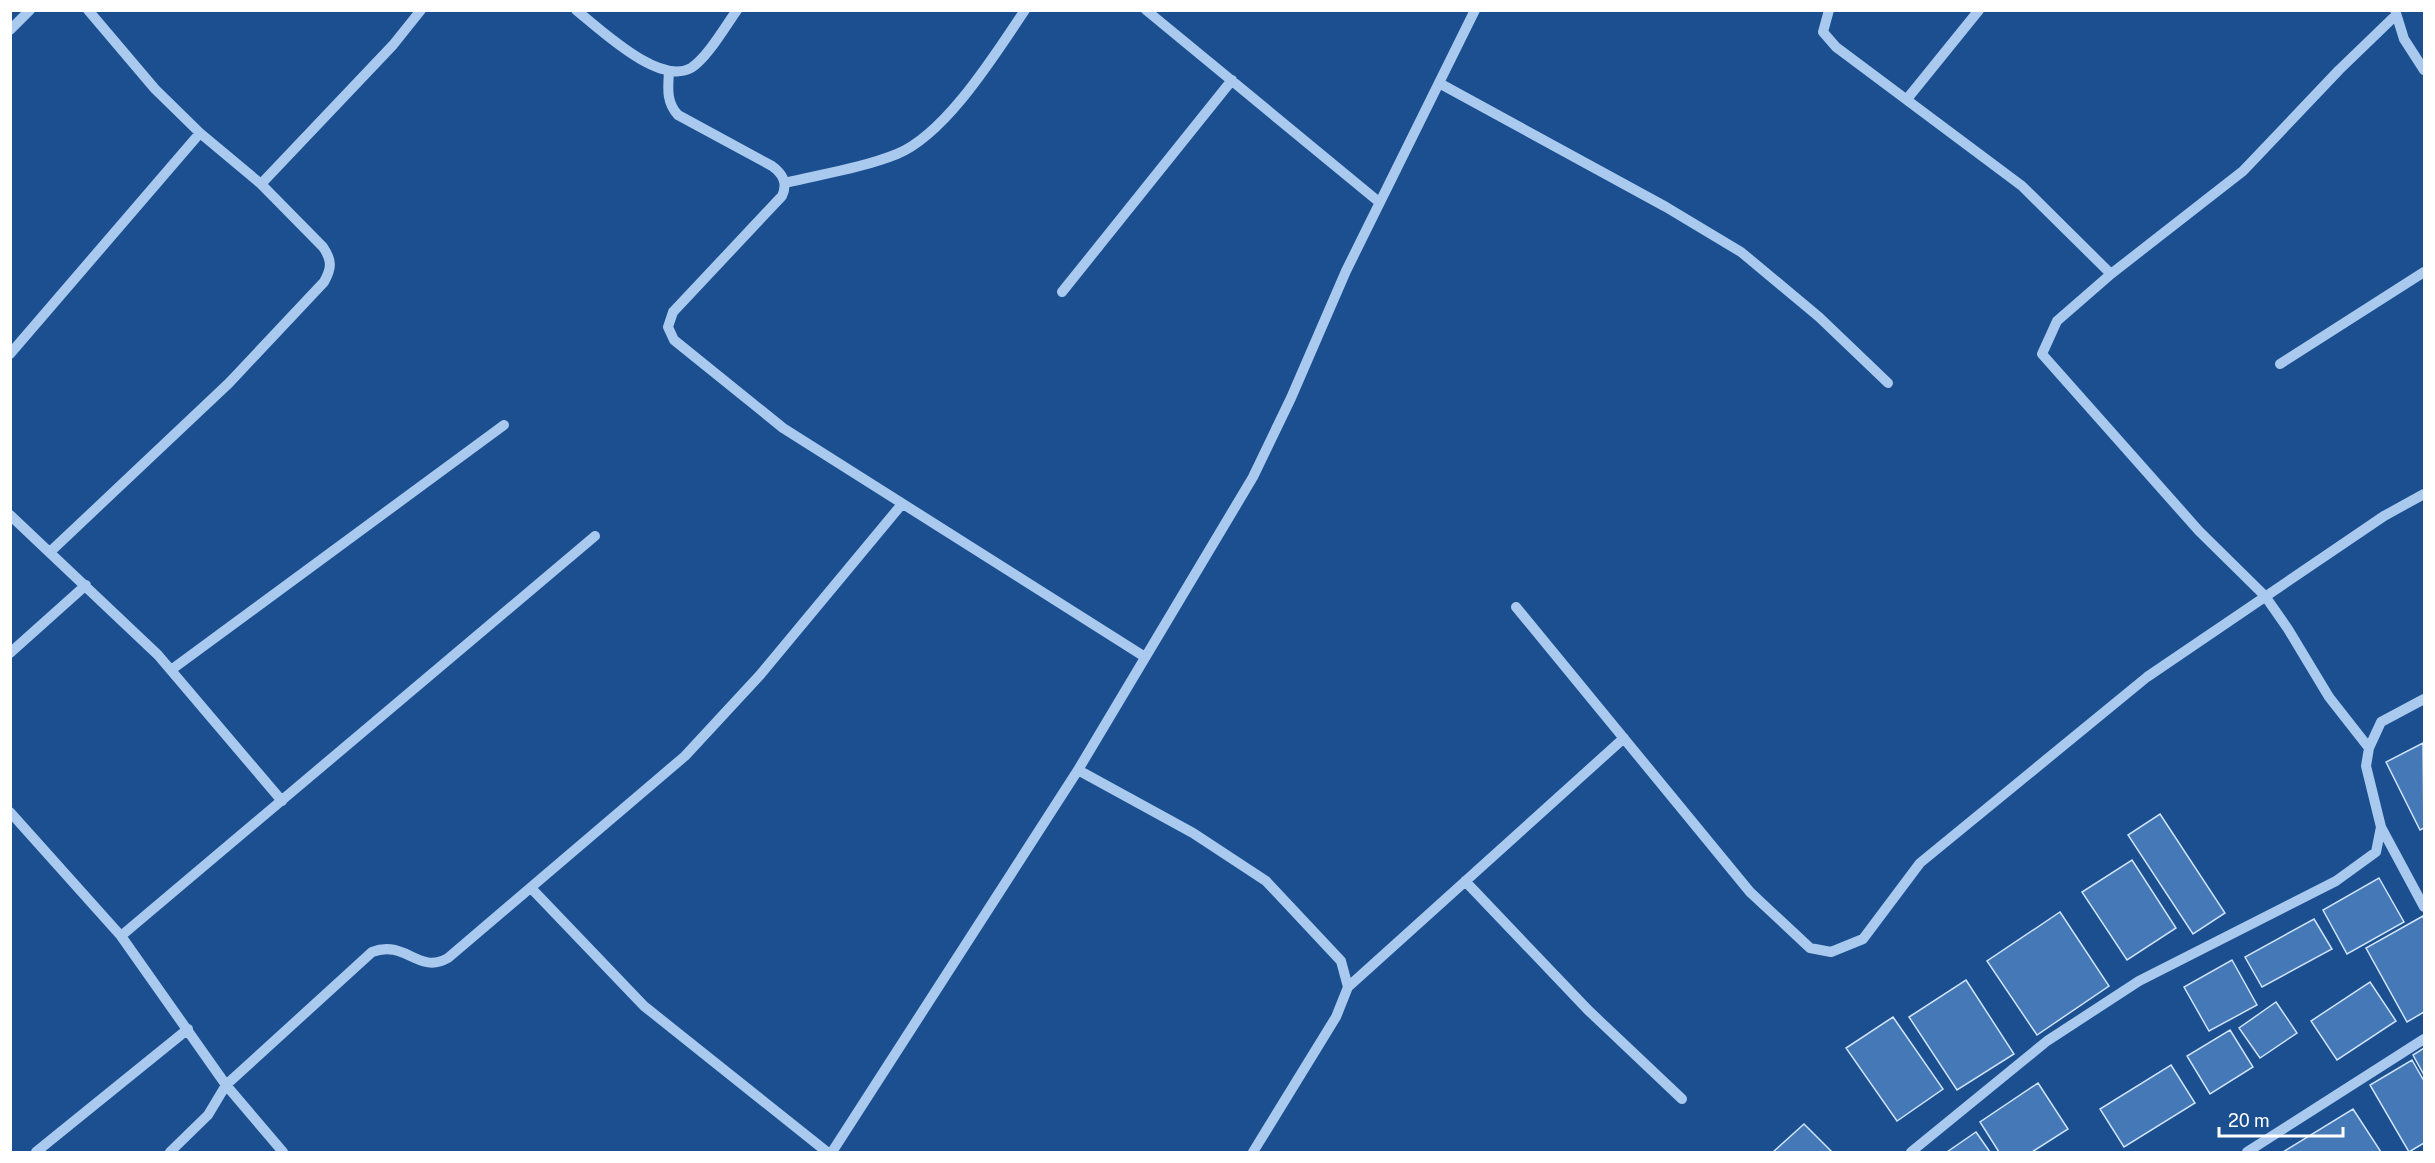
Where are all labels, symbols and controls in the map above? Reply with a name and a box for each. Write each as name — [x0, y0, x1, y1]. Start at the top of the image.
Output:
scale bar — [2219, 1100, 2344, 1138]
text: 20 m — [2228, 1110, 2270, 1131]

